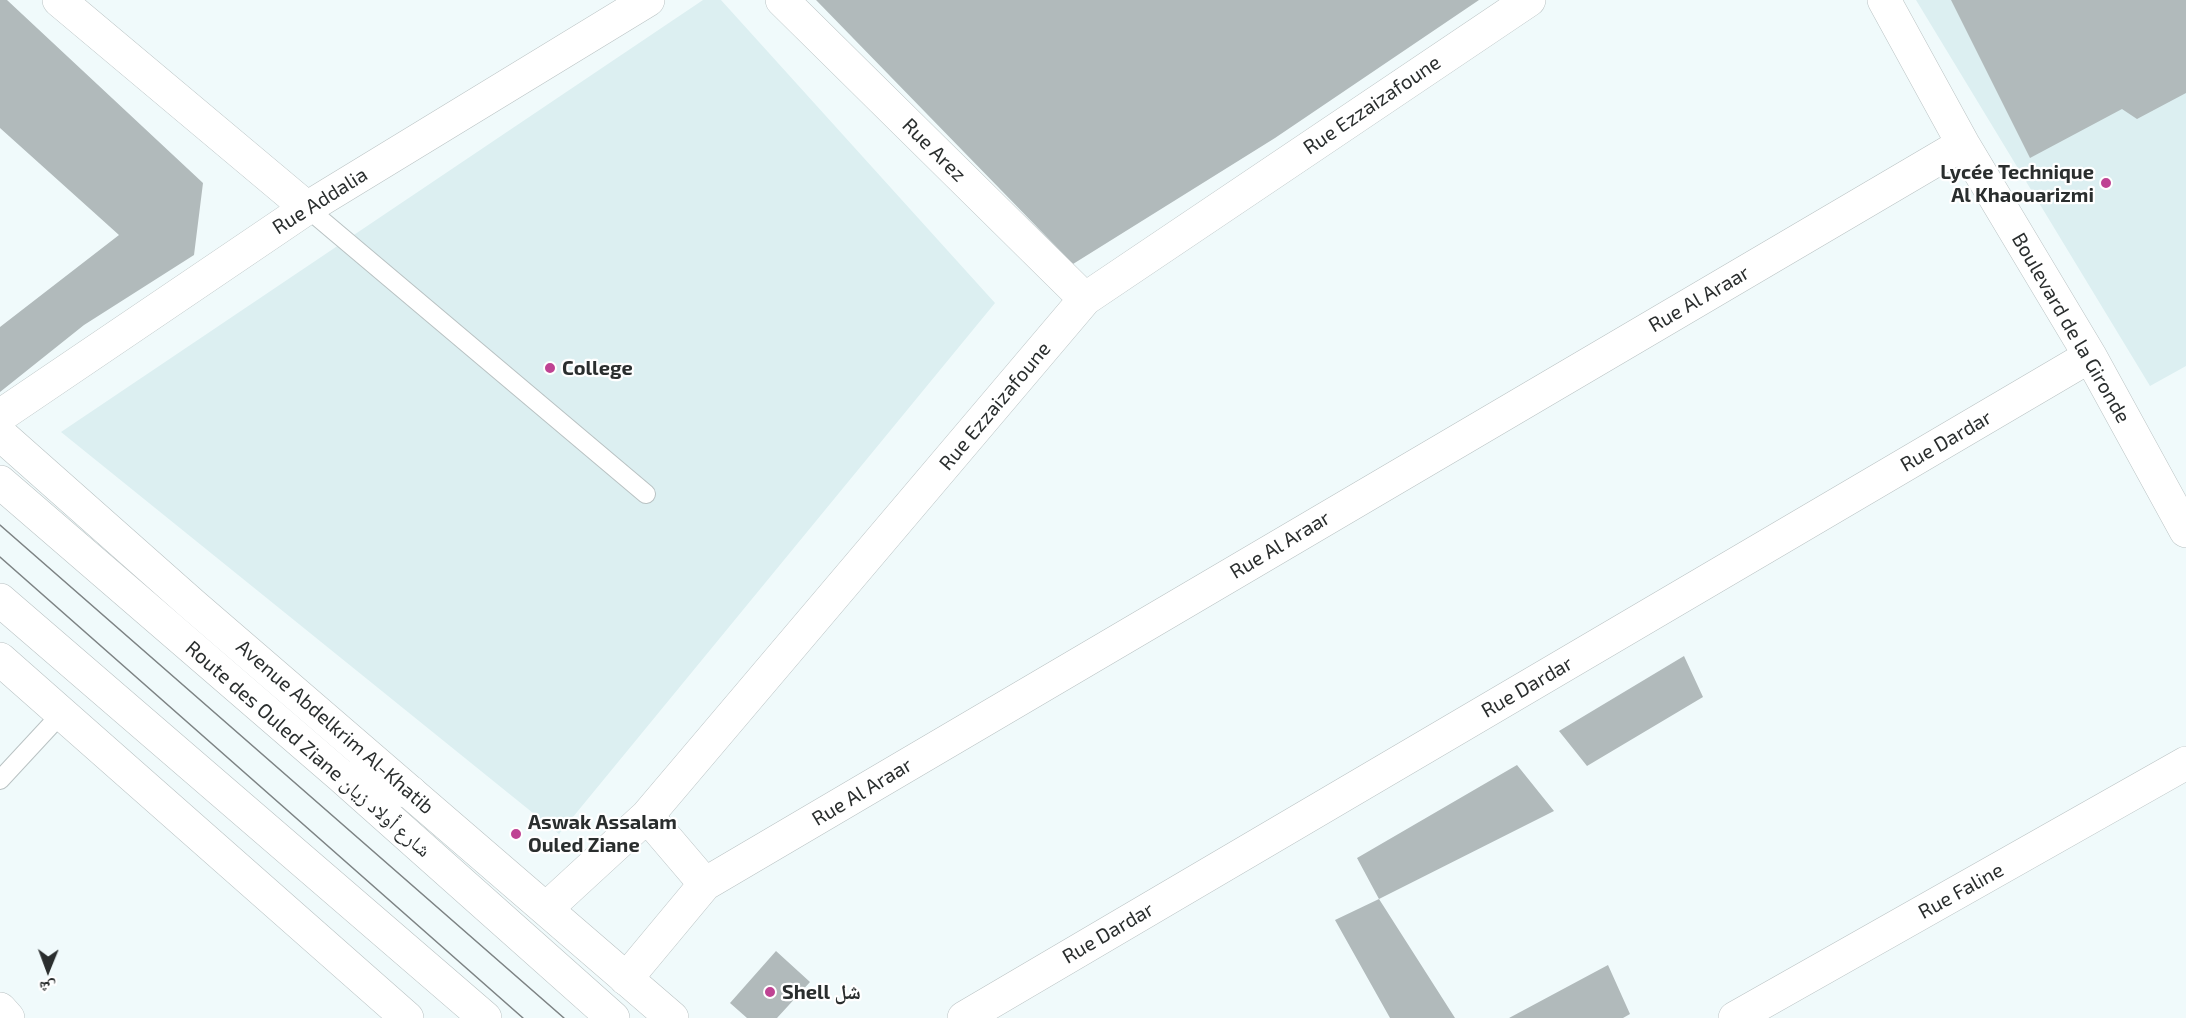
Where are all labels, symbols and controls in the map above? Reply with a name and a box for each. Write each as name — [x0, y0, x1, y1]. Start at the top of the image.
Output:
street label: Rue Ezzaizafoune — [1299, 50, 1445, 160]
street label: Rue Arez — [897, 113, 971, 187]
place label: Lycée Technique Al Khaouarizmi — [1940, 160, 2094, 207]
street label: Rue Addalia — [268, 162, 372, 240]
marker: Lycée Technique Al Khaouarizmi — [2099, 176, 2113, 190]
street label: Boulevard de la Gironde — [2007, 229, 2135, 427]
street label: Rue Al Araar — [1644, 261, 1754, 337]
street label: Rue Ezzaizafoune — [934, 337, 1056, 475]
place label: College — [562, 356, 633, 380]
marker: College — [543, 361, 557, 375]
street label: Rue Dardar — [1896, 405, 1996, 477]
street label: Rue Al Araar — [1226, 506, 1334, 584]
street label: Avenue Abdelkrim Al-Khatib — [231, 635, 439, 819]
street label: Route des Ouled Ziane شارع أولاد زيان — [180, 636, 436, 862]
street label: Rue Dardar — [1477, 651, 1577, 723]
street label: Rue Al Araar — [808, 753, 916, 831]
place label: Aswak Assalam Ouled Ziane — [528, 810, 677, 857]
marker: Aswak Assalam Ouled Ziane — [509, 827, 523, 841]
street label: Rue Faline — [1914, 858, 2008, 924]
street label: Rue Dardar — [1058, 897, 1158, 969]
north arrow — [18, 940, 78, 1000]
text: ش — [39, 979, 56, 998]
place label: Shell شل — [782, 980, 861, 1004]
marker: Shell شل — [763, 985, 777, 999]

